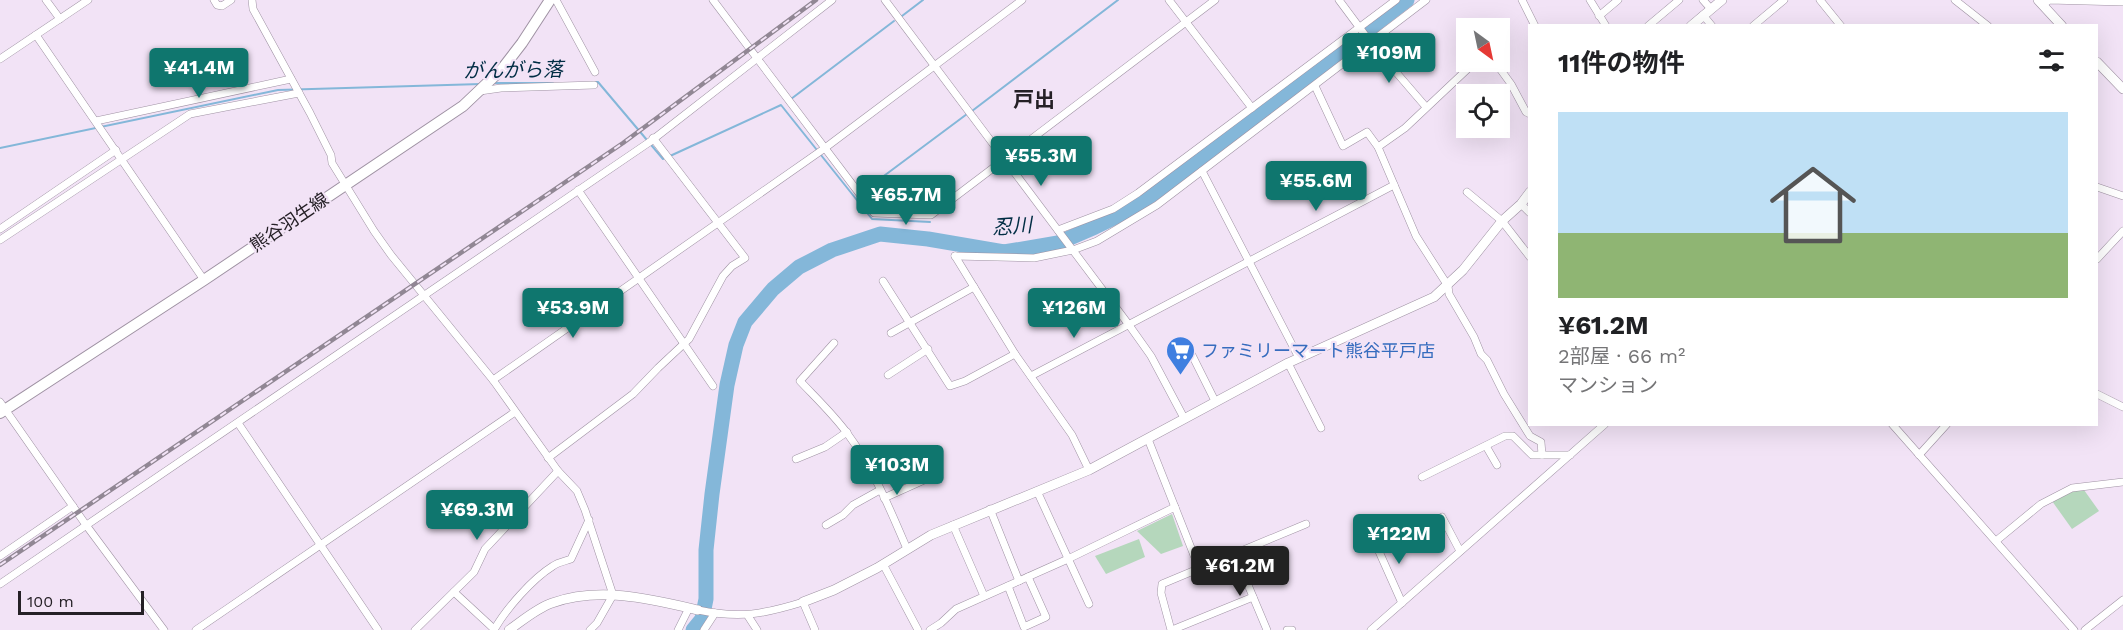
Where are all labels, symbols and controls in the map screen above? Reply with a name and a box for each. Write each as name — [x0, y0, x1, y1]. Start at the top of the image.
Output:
north arrow — [1456, 18, 1510, 72]
map controls — [1456, 18, 1510, 138]
pin: ¥109M — [1347, 33, 1431, 84]
text: ¥109M — [1356, 40, 1422, 64]
icon: filters — [2035, 44, 2068, 77]
pin: ¥41.4M — [150, 48, 248, 99]
text: 11件の物件 — [1558, 48, 1684, 78]
text: ¥41.4M — [163, 55, 235, 79]
water label: がんがら落 — [463, 57, 566, 83]
button: locate — [1456, 84, 1510, 138]
district label: 戸出 — [1013, 87, 1055, 112]
pin: ¥55.3M — [992, 136, 1090, 187]
text: ¥55.3M — [1005, 143, 1077, 167]
icon: home — [1759, 151, 1867, 259]
pin: ¥55.6M — [1267, 161, 1365, 212]
text: ¥55.6M — [1280, 168, 1352, 192]
pin: ¥65.7M — [857, 175, 955, 226]
text: ¥65.7M — [870, 182, 942, 206]
street label: 熊谷羽生線 — [246, 188, 332, 256]
water label: 忍川 — [991, 212, 1035, 239]
pin: ¥53.9M — [524, 288, 622, 339]
pin: ¥126M — [1032, 288, 1116, 339]
text: ¥53.9M — [536, 295, 610, 319]
text: ¥126M — [1042, 295, 1106, 319]
text: ¥61.2M — [1558, 310, 1649, 340]
supermarket icon: ファミリーマート熊谷平戸店 — [1164, 334, 1196, 376]
place label: ファミリーマート熊谷平戸店 — [1201, 340, 1435, 361]
text: 2部屋 · 66 m² — [1558, 344, 1685, 368]
text: マンション — [1558, 373, 1658, 397]
pin: ¥103M — [855, 445, 939, 496]
text: ¥103M — [865, 452, 929, 476]
pin: ¥69.3M — [428, 490, 526, 541]
text: ¥69.3M — [440, 497, 514, 521]
pin: ¥122M — [1357, 514, 1441, 565]
text: ¥122M — [1367, 521, 1431, 545]
pin: ¥61.2M — [1191, 546, 1289, 597]
text: ¥61.2M — [1205, 553, 1275, 577]
scale bar — [18, 588, 144, 616]
text: 100 m — [27, 592, 74, 611]

